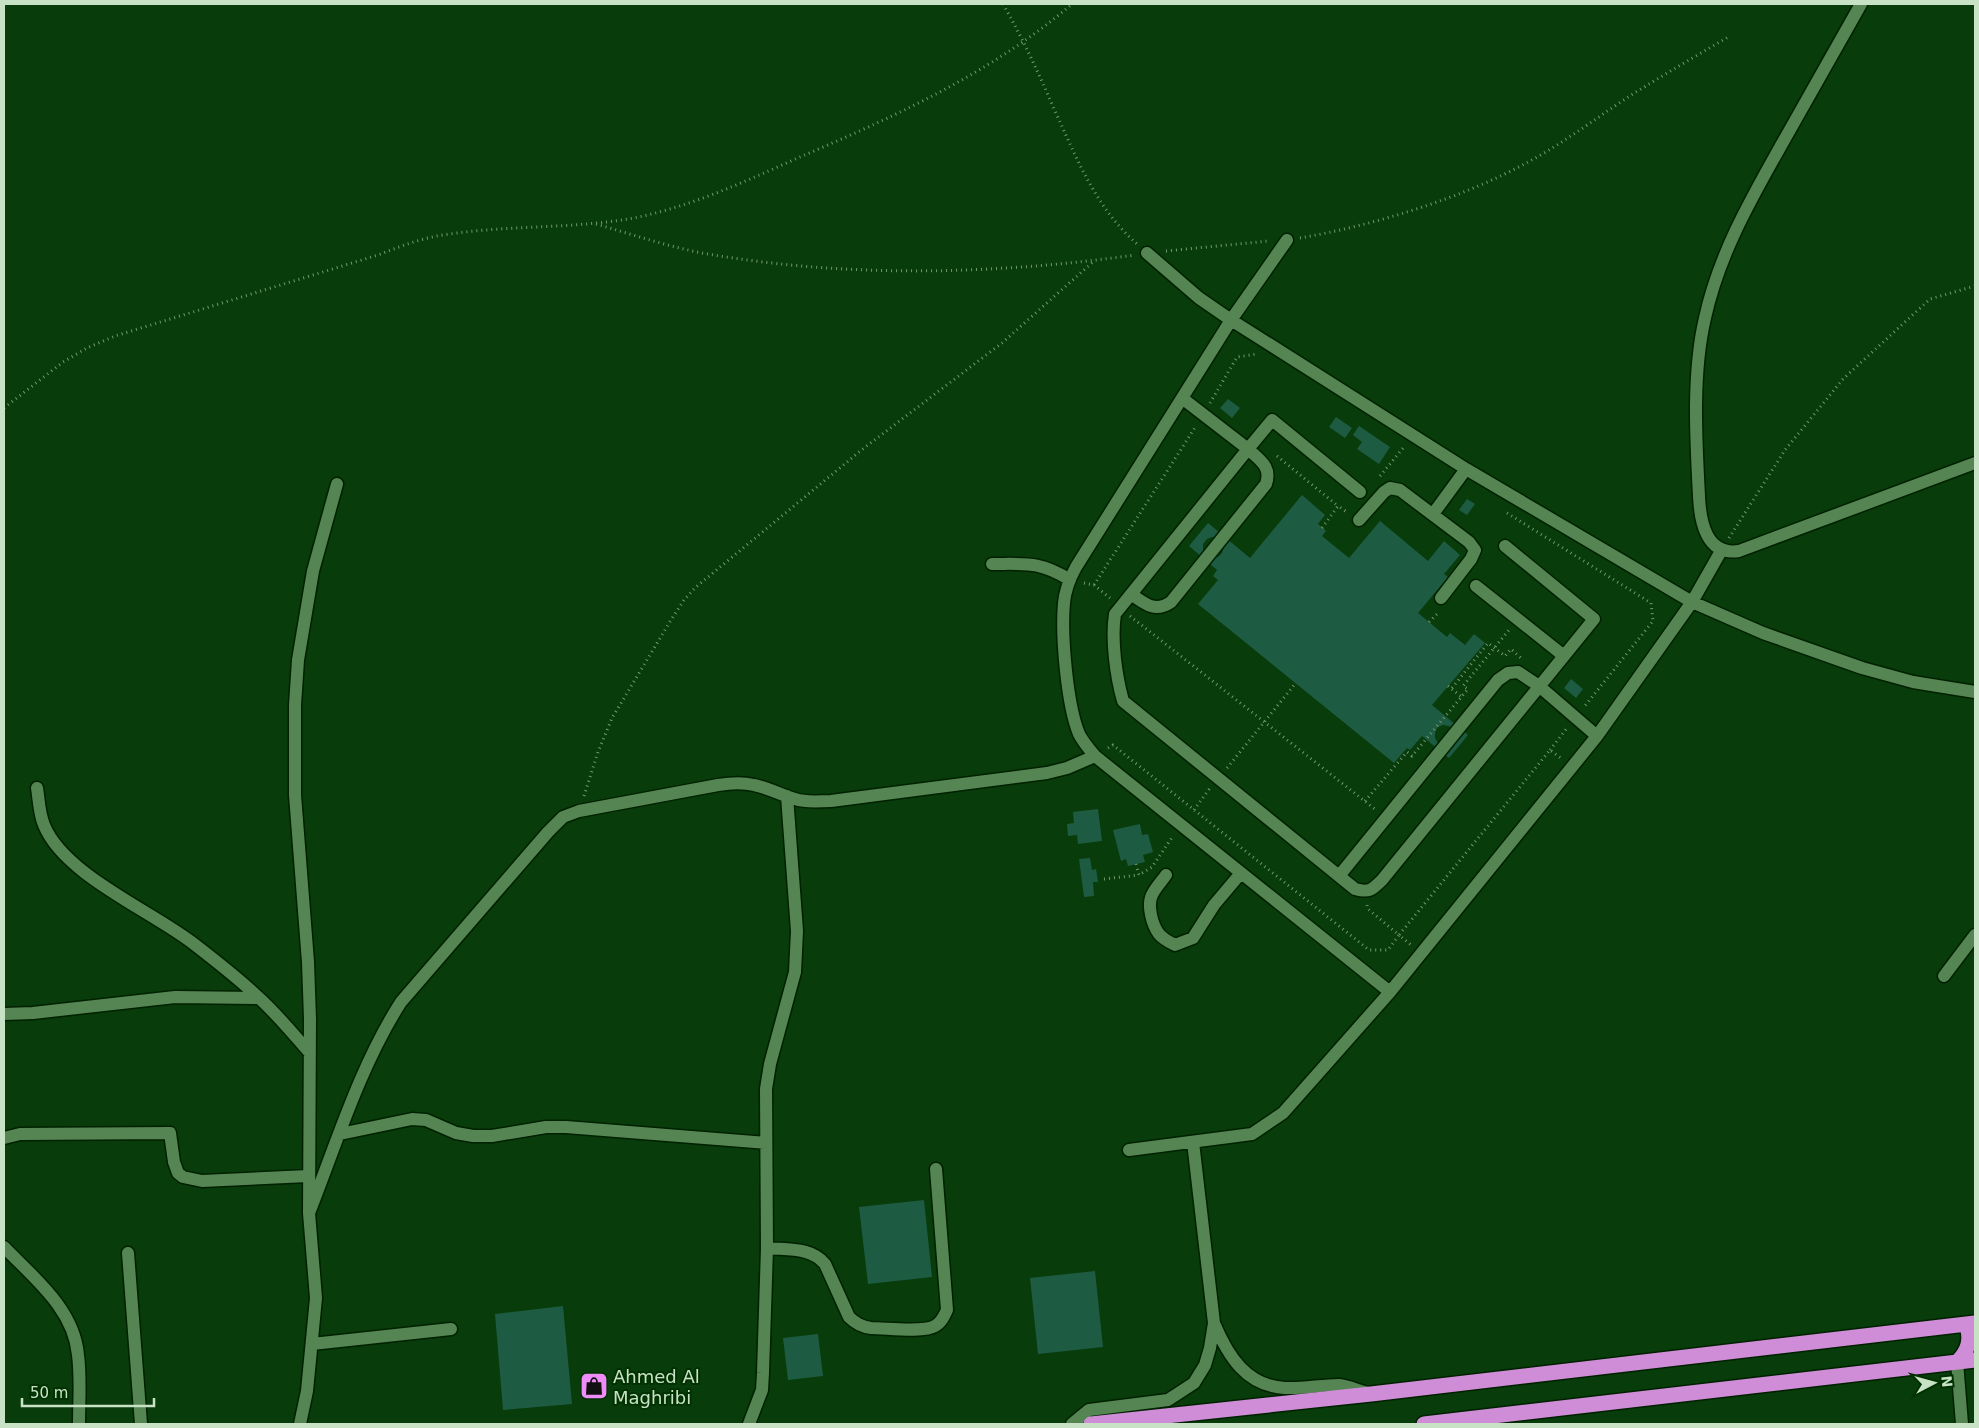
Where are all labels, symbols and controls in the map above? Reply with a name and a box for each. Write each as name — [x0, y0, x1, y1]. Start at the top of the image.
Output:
north arrow — [1909, 1358, 1959, 1408]
place label: Ahmed Al Maghribi — [613, 1366, 700, 1408]
shop icon: Ahmed Al Maghribi — [579, 1371, 609, 1401]
text: N — [1938, 1375, 1955, 1388]
scale bar — [22, 1376, 155, 1408]
text: 50 m — [30, 1384, 68, 1402]

